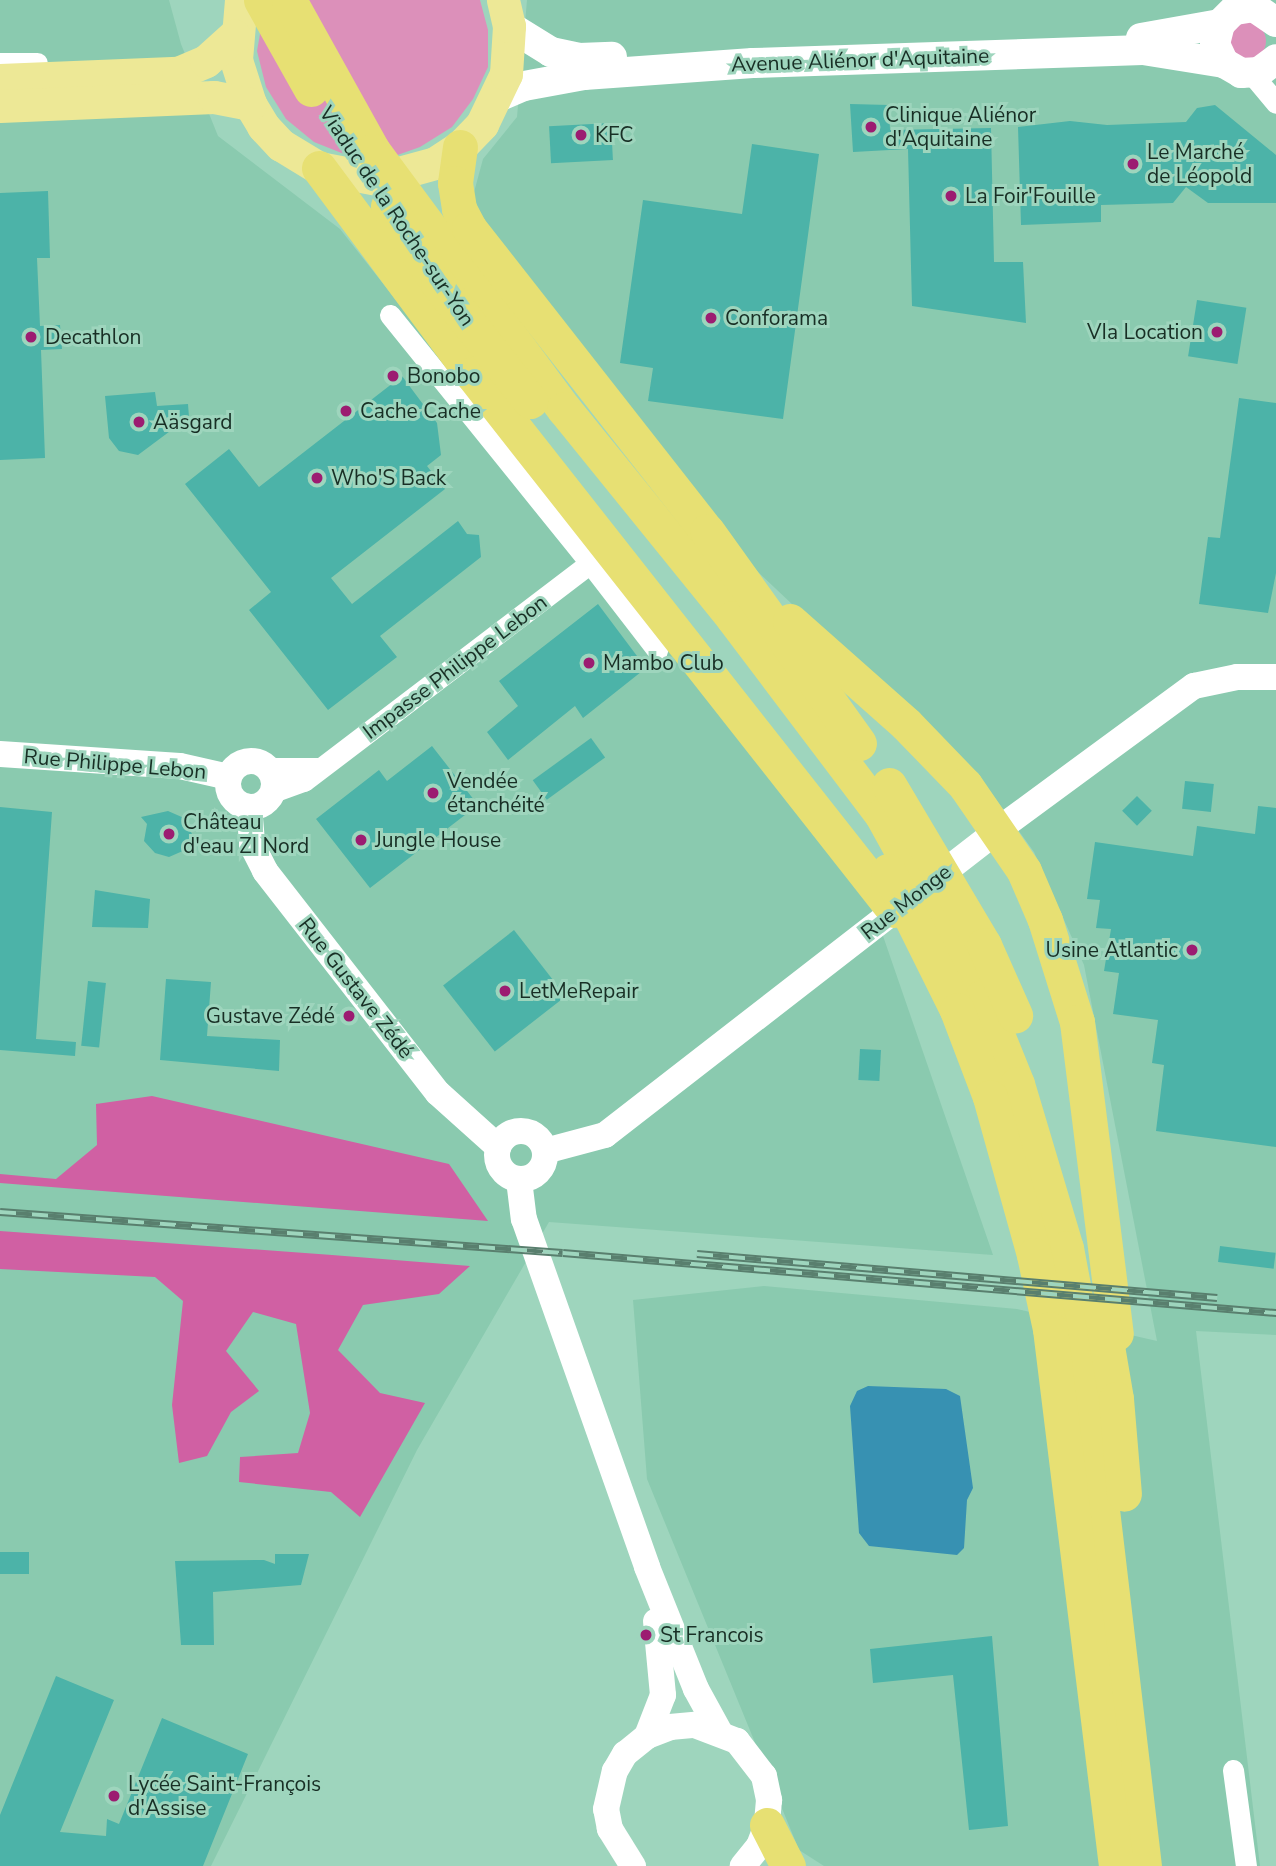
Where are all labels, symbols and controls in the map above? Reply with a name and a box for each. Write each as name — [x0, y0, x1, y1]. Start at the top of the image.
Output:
street label: Avenue Aliénor d'Aquitaine — [730, 43, 990, 77]
street label: Viaduc de la Roche-sur-Yon — [314, 101, 480, 331]
place label: Clinique Aliénor d'Aquitaine — [885, 102, 1036, 152]
marker: Clinique Aliénor d'Aquitaine — [863, 119, 879, 135]
place label: KFC — [595, 122, 633, 148]
marker: KFC — [573, 127, 589, 143]
place label: Le Marché de Léopold — [1147, 139, 1252, 189]
marker: Le Marché de Léopold — [1125, 156, 1141, 172]
place label: La Foir'Fouille — [965, 183, 1096, 209]
marker: La Foir'Fouille — [943, 188, 959, 204]
place label: Conforama — [725, 305, 828, 331]
marker: Conforama — [703, 310, 719, 326]
place label: VIa Location — [1087, 319, 1203, 345]
place label: Decathlon — [45, 324, 142, 350]
marker: VIa Location — [1209, 324, 1225, 340]
marker: Decathlon — [23, 329, 39, 345]
place label: Bonobo — [407, 363, 480, 389]
marker: Bonobo — [385, 368, 401, 384]
place label: Cache Cache — [360, 398, 481, 424]
marker: Cache Cache — [338, 403, 354, 419]
place label: Aäsgard — [153, 409, 233, 435]
marker: Aäsgard — [131, 414, 147, 430]
place label: Who'S Back — [331, 465, 446, 491]
marker: Who'S Back — [309, 470, 325, 486]
street label: Impasse Philippe Lebon — [358, 590, 552, 744]
place label: Mambo Club — [603, 650, 724, 676]
marker: Mambo Club — [581, 655, 597, 671]
street label: Rue Philippe Lebon — [23, 743, 207, 785]
place label: Vendée étanchéité — [447, 768, 545, 818]
marker: Vendée étanchéité — [425, 785, 441, 801]
place label: Château d'eau ZI Nord — [183, 809, 309, 859]
marker: Château d'eau ZI Nord — [161, 826, 177, 842]
place label: Jungle House — [375, 827, 501, 853]
marker: Jungle House — [353, 832, 369, 848]
street label: Rue Monge — [856, 859, 956, 945]
street label: Rue Gustave Zédé — [293, 913, 419, 1063]
place label: Usine Atlantic — [1046, 937, 1178, 963]
marker: Usine Atlantic — [1184, 942, 1200, 958]
place label: LetMeRepair — [519, 978, 639, 1004]
marker: LetMeRepair — [497, 983, 513, 999]
place label: Gustave Zédé — [206, 1003, 335, 1029]
marker: Gustave Zédé — [341, 1008, 357, 1024]
place label: St Francois — [660, 1622, 764, 1648]
marker: St Francois — [638, 1627, 654, 1643]
place label: Lycée Saint-François d'Assise — [128, 1771, 321, 1821]
marker: Lycée Saint-François d'Assise — [106, 1788, 122, 1804]

